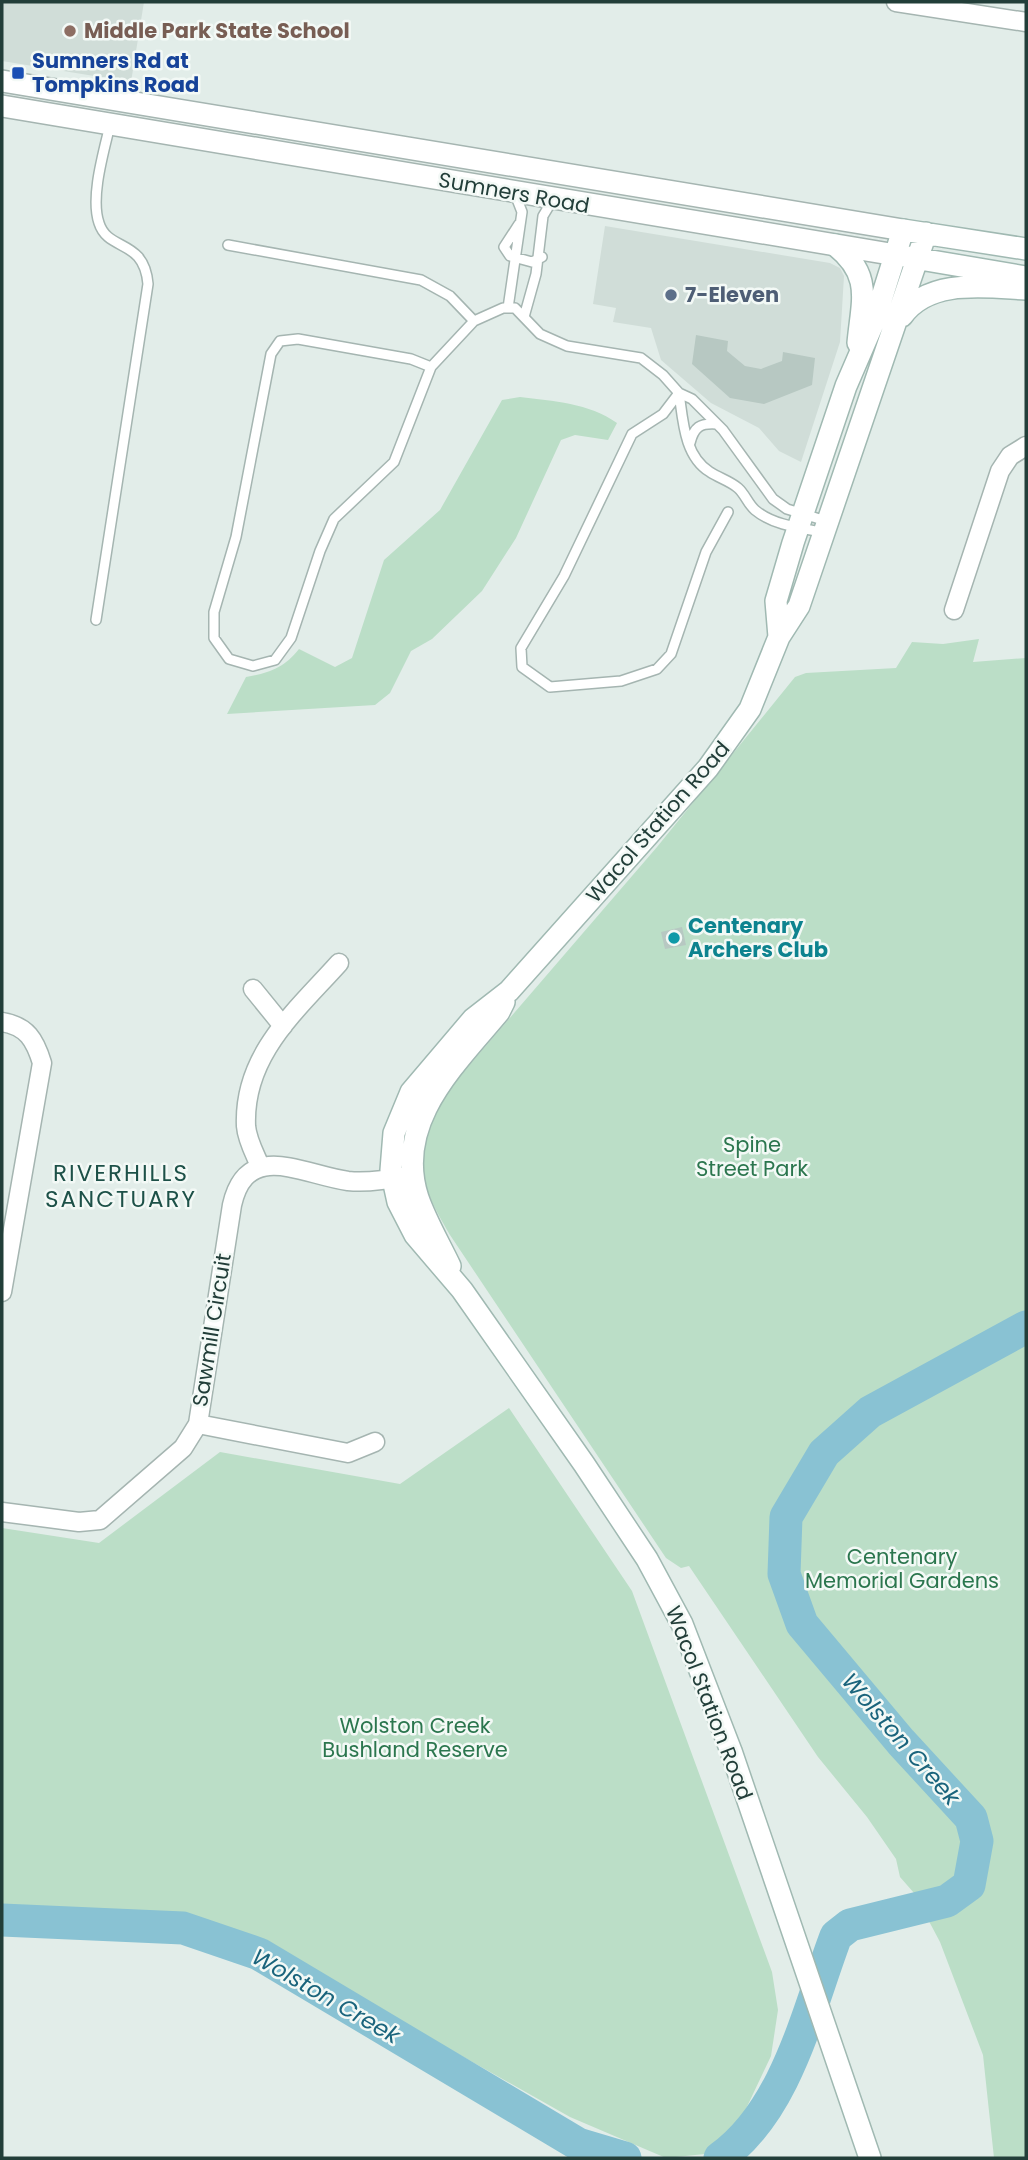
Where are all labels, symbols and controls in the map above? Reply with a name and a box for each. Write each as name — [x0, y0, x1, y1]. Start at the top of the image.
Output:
place label: Middle Park State School — [84, 16, 350, 45]
marker: Middle Park State School — [62, 23, 78, 39]
place label: Sumners Rd at Tompkins Road — [32, 46, 199, 99]
marker: Sumners Rd at Tompkins Road — [10, 65, 26, 81]
street label: Sumners Road — [436, 165, 592, 220]
place label: 7-Eleven — [685, 280, 779, 309]
marker: 7-Eleven — [663, 287, 679, 303]
street label: Wacol Station Road — [579, 735, 736, 909]
place label: Centenary Archers Club — [688, 911, 828, 964]
marker: Centenary Archers Club — [666, 930, 682, 946]
park label: Spine Street Park — [696, 1130, 808, 1183]
district label: RIVERHILLS SANCTUARY — [45, 1157, 197, 1215]
street label: Sawmill Circuit — [185, 1251, 238, 1409]
park label: Centenary Memorial Gardens — [805, 1542, 999, 1595]
street label: Wacol Station Road — [659, 1602, 760, 1804]
water label: Wolston Creek — [834, 1666, 968, 1813]
park label: Wolston Creek Bushland Reserve — [322, 1711, 508, 1764]
water label: Wolston Creek — [246, 1941, 407, 2052]

